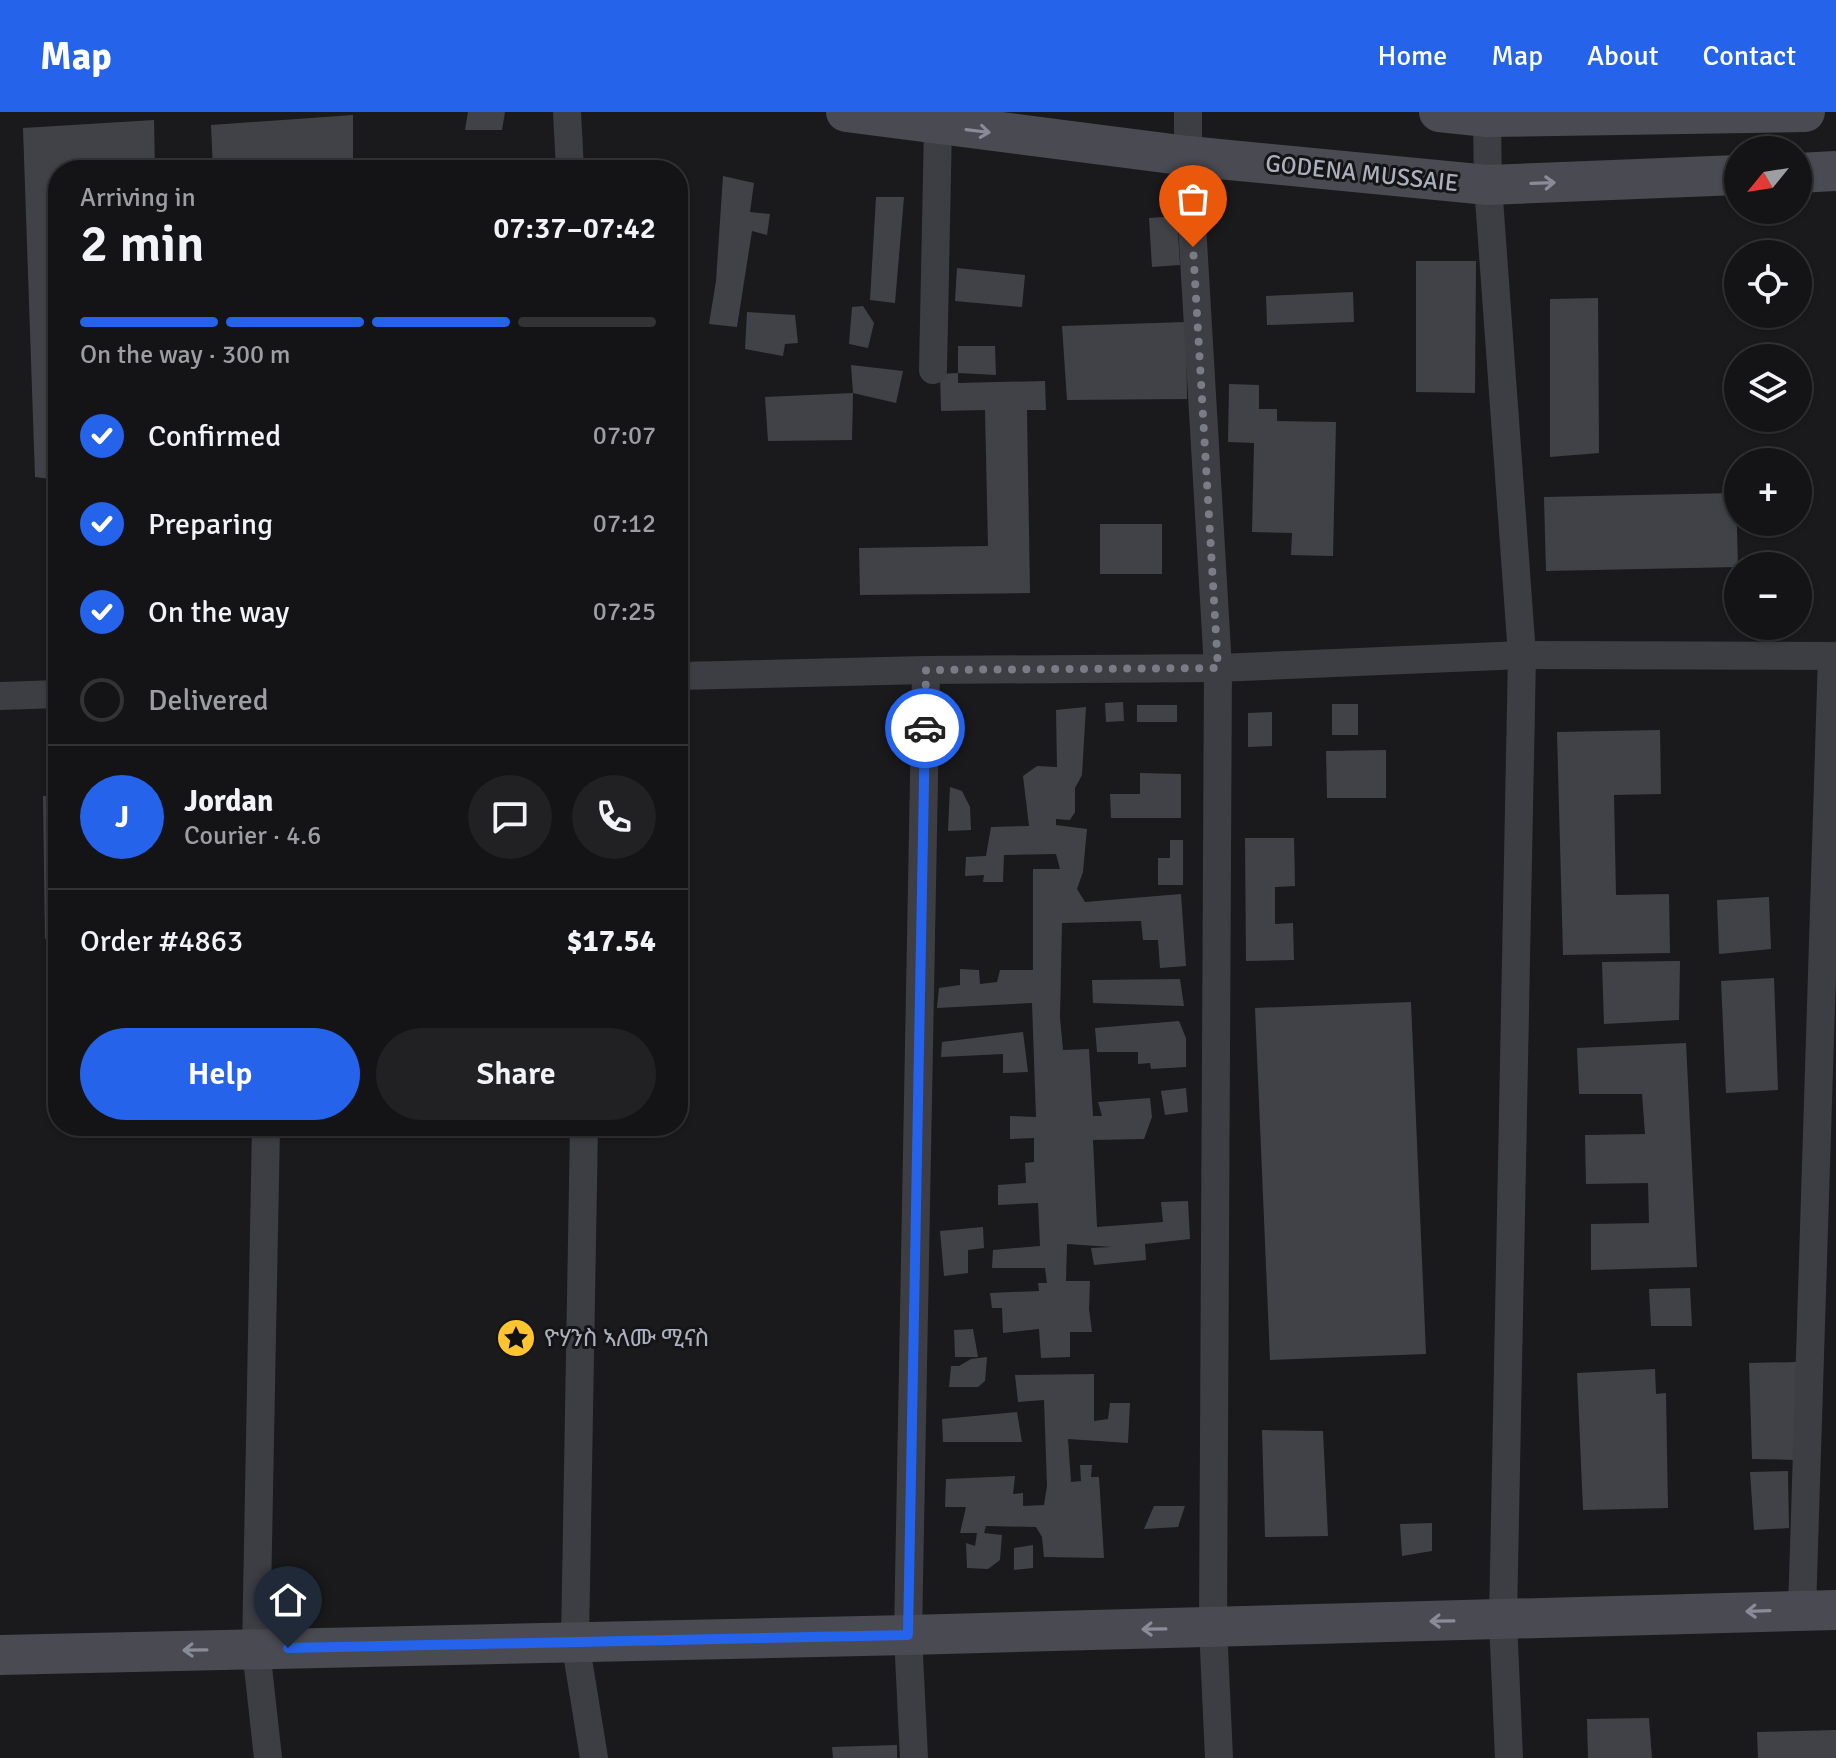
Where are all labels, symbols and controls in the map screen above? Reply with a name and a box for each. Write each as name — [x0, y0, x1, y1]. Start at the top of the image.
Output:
text: Map — [40, 33, 112, 80]
text: Home — [1378, 39, 1447, 73]
text: Map — [1491, 39, 1543, 73]
text: About — [1587, 39, 1659, 73]
text: Contact — [1703, 39, 1796, 73]
one-way arrow — [964, 123, 991, 138]
north arrow — [1724, 136, 1812, 224]
map controls — [1724, 136, 1812, 640]
street label: GODENA MUSSAIE — [1264, 148, 1460, 198]
pin — [1159, 165, 1227, 247]
one-way arrow — [1529, 176, 1556, 191]
icon: bag — [1171, 177, 1215, 221]
text: Arriving in — [80, 182, 196, 214]
text: 07:37–07:42 — [493, 210, 656, 247]
text: 2 min — [80, 212, 205, 276]
button: locate — [1724, 240, 1812, 328]
text: On the way · 300 m — [80, 339, 290, 371]
button: layers — [1724, 344, 1812, 432]
icon: check — [80, 414, 124, 458]
text: Confirmed — [148, 418, 281, 455]
text: 07:07 — [593, 420, 656, 452]
button: + — [1724, 448, 1812, 536]
icon: check — [80, 502, 124, 546]
text: Preparing — [148, 506, 273, 543]
text: 07:12 — [593, 508, 656, 540]
button: − — [1724, 552, 1812, 640]
icon: check — [80, 590, 124, 634]
text: On the way — [148, 594, 289, 631]
text: 07:25 — [593, 596, 656, 628]
text: Delivered — [148, 682, 269, 719]
courier — [885, 688, 965, 768]
icon: car — [903, 706, 947, 750]
button: chat — [468, 775, 552, 859]
button: phone — [572, 775, 656, 859]
text: Jordan — [184, 783, 273, 820]
text: J — [115, 799, 129, 836]
text: Courier · 4.6 — [184, 820, 321, 852]
text: Order #4863 — [80, 923, 243, 960]
text: $17.54 — [566, 923, 656, 960]
button: Help — [80, 1028, 360, 1120]
button: Share — [376, 1028, 656, 1120]
place icon: ዮሃንስ ኣለሙ ሚናስ — [495, 1317, 537, 1359]
place label: ዮሃንስ ኣለሙ ሚናስ — [544, 1323, 709, 1353]
pin — [254, 1566, 322, 1648]
icon: home — [266, 1578, 310, 1622]
one-way arrow — [1745, 1604, 1772, 1619]
one-way arrow — [1429, 1613, 1456, 1629]
one-way arrow — [1141, 1621, 1168, 1636]
one-way arrow — [182, 1643, 209, 1658]

